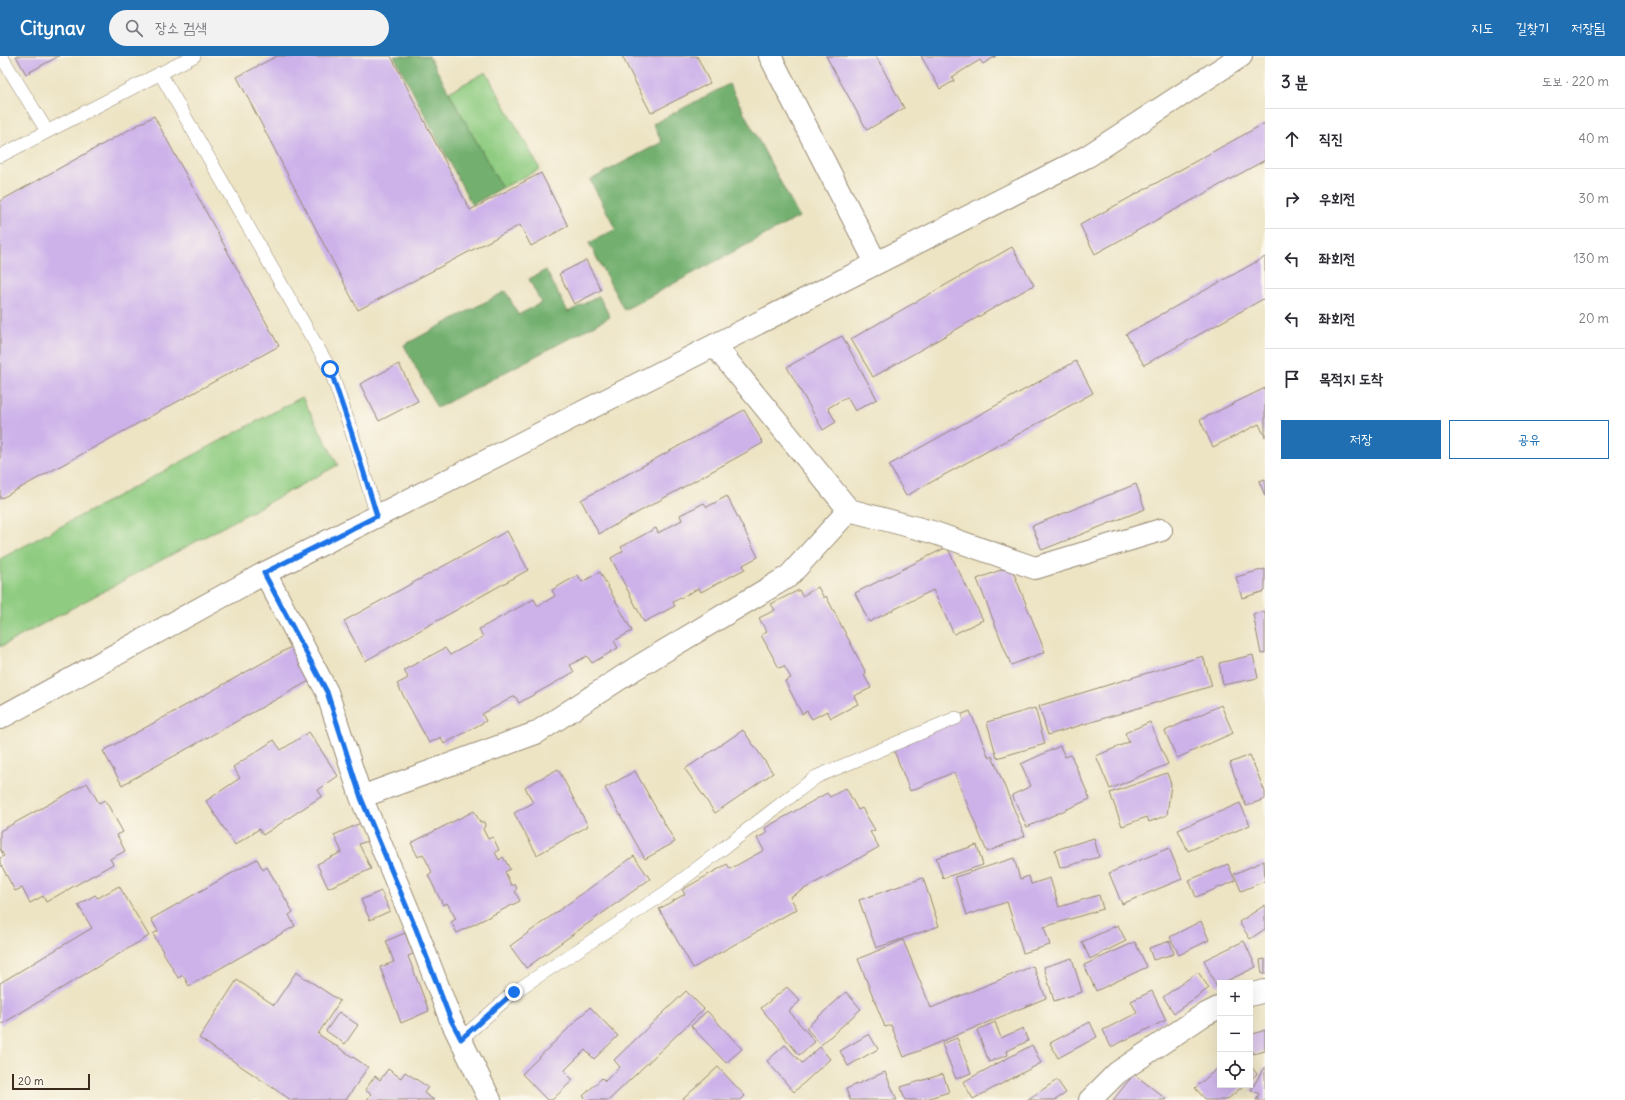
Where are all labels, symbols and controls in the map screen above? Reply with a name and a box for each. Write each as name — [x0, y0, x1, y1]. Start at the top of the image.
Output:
search box — [109, 10, 389, 46]
text: Citynav — [20, 16, 85, 40]
icon: search — [123, 17, 145, 39]
text: 장소 검색 — [155, 18, 207, 37]
text: 지도 — [1471, 19, 1493, 37]
text: 길찾기 — [1515, 19, 1549, 37]
text: 저장됨 — [1571, 19, 1605, 37]
text: 3 분 — [1281, 71, 1308, 93]
text: 도보 · 220 m — [1542, 73, 1609, 90]
icon: ahead — [1281, 128, 1303, 150]
text: 직진 — [1319, 129, 1343, 148]
text: 40 m — [1578, 130, 1609, 147]
icon: right — [1281, 188, 1303, 210]
text: 우회전 — [1319, 189, 1355, 208]
text: 30 m — [1579, 190, 1609, 207]
icon: left — [1281, 248, 1303, 270]
text: 좌회전 — [1319, 249, 1355, 268]
text: 130 m — [1573, 250, 1609, 267]
icon: left — [1281, 308, 1303, 330]
text: 좌회전 — [1319, 309, 1355, 328]
text: 20 m — [1579, 310, 1609, 327]
route start — [321, 360, 339, 378]
icon: arrive — [1281, 368, 1303, 390]
text: 목적지 도착 — [1319, 369, 1383, 388]
button: 저장 — [1281, 420, 1441, 459]
button: 공유 — [1449, 420, 1609, 459]
map controls — [1217, 980, 1253, 1088]
button: + — [1217, 980, 1253, 1016]
route end — [505, 983, 523, 1001]
button: − — [1217, 1016, 1253, 1052]
button: locate — [1217, 1052, 1253, 1088]
scale bar — [12, 1072, 90, 1091]
text: 20 m — [18, 1074, 44, 1088]

